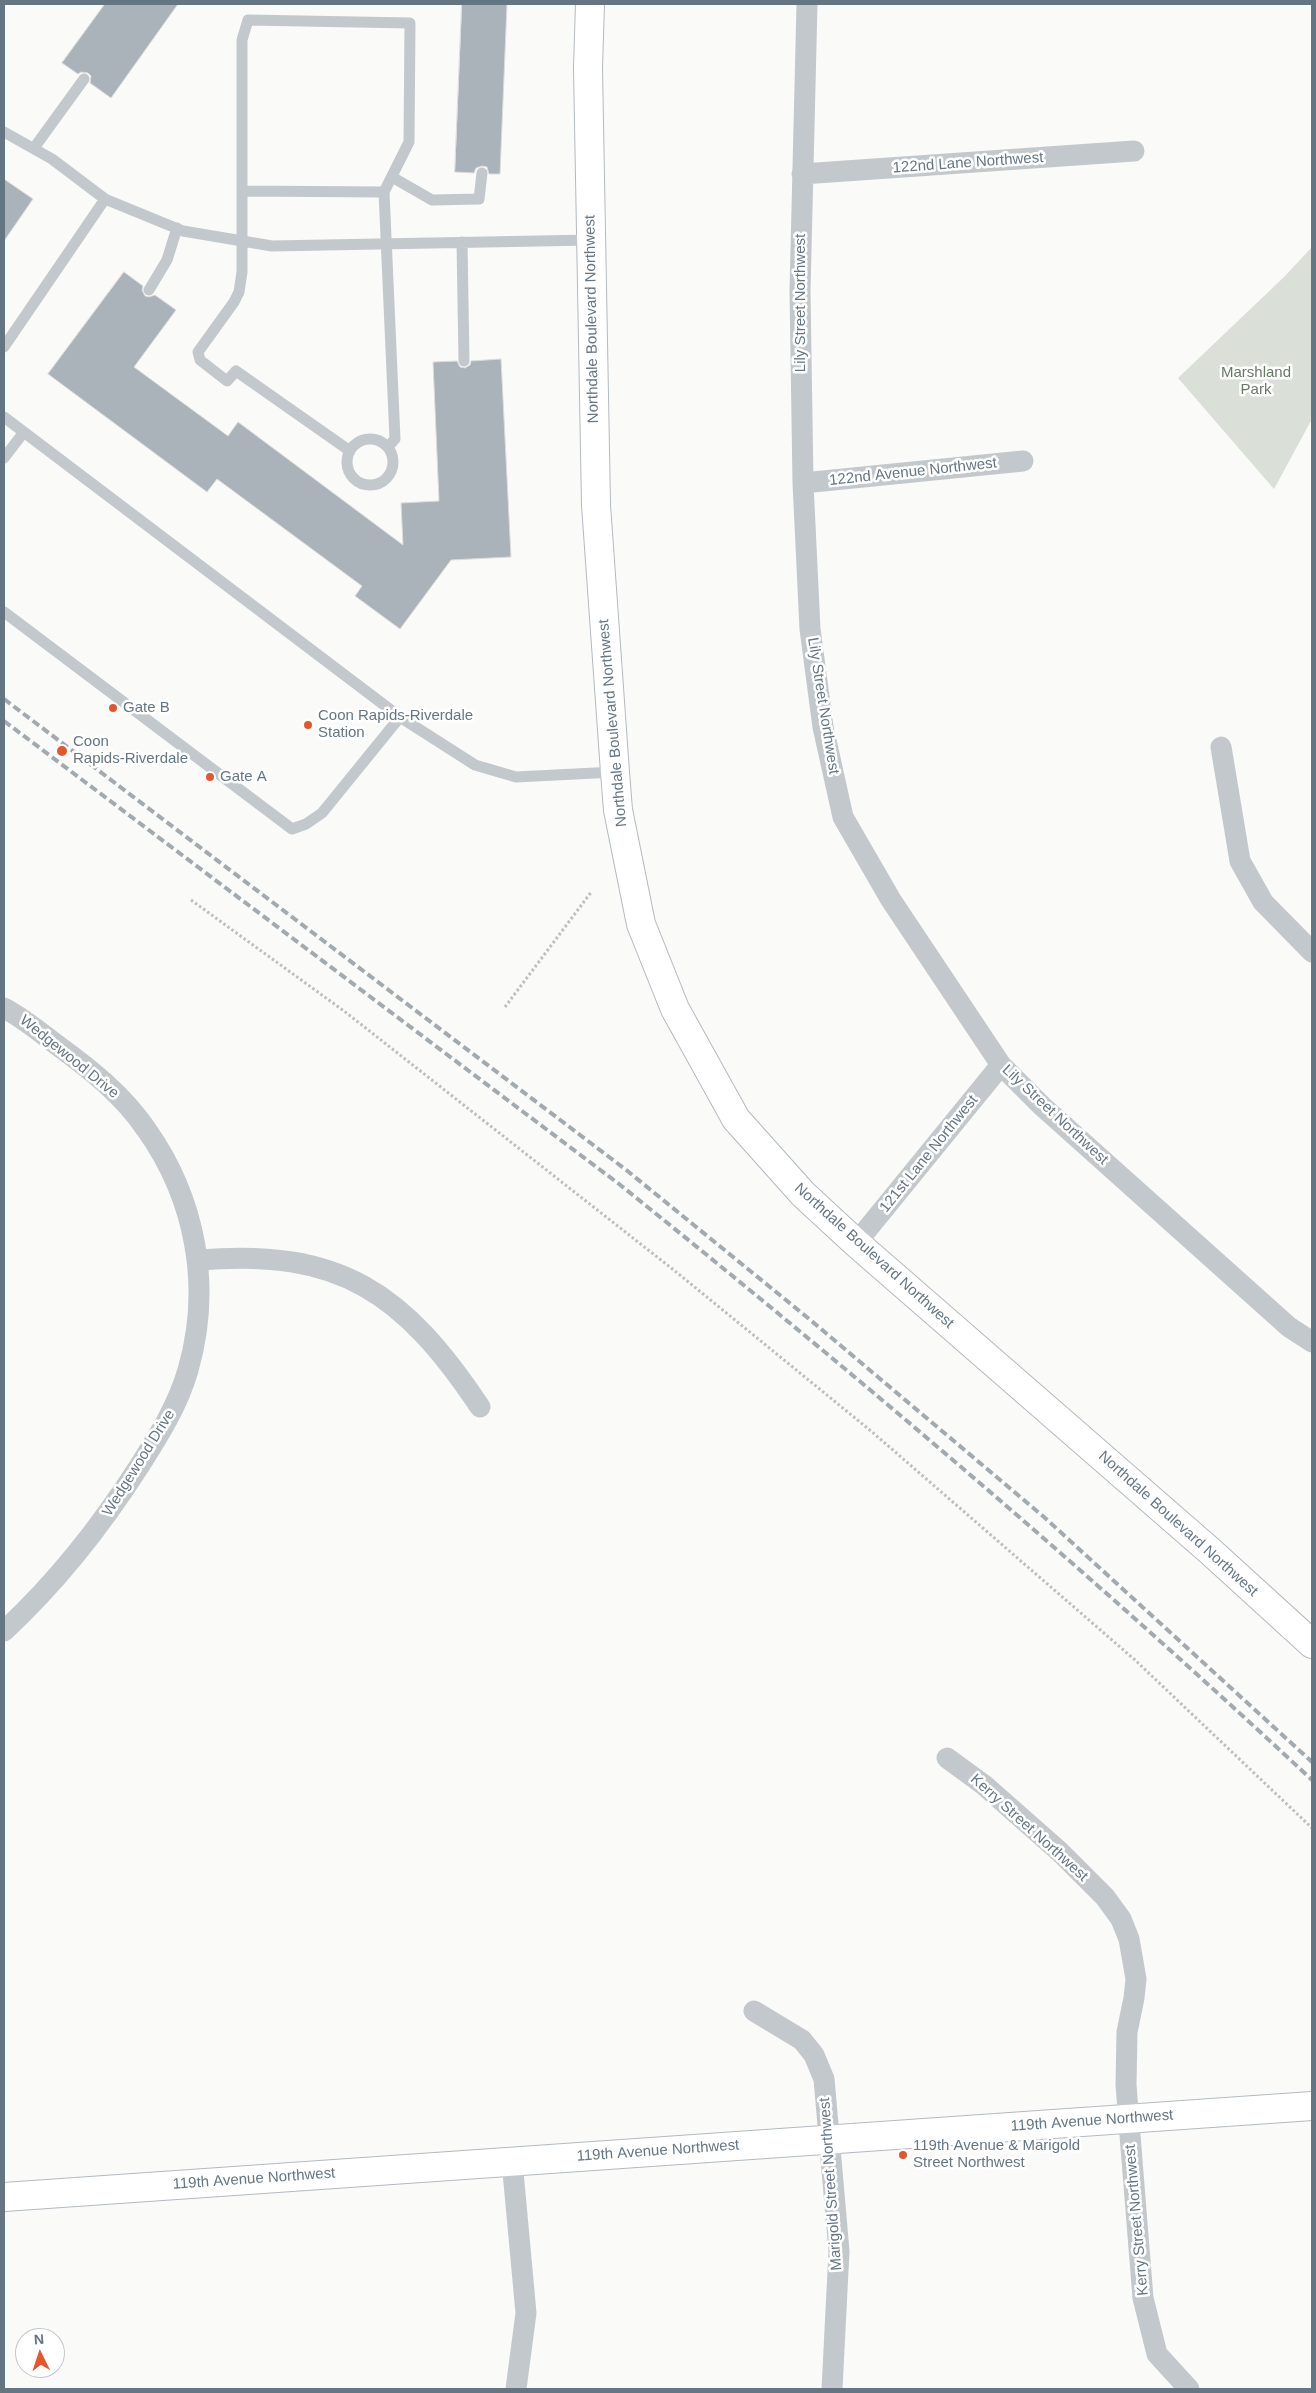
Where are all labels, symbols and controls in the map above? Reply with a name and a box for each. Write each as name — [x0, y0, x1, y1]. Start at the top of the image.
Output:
street label: 122nd Lane Northwest — [892, 149, 1044, 177]
street label: Northdale Boulevard Northwest — [581, 215, 603, 423]
street label: Lily Street Northwest — [792, 234, 810, 372]
park label: Marshland Park — [1221, 364, 1291, 399]
street label: 122nd Avenue Northwest — [828, 454, 998, 490]
street label: Northdale Boulevard Northwest — [595, 618, 631, 828]
street label: Lily Street Northwest — [803, 636, 843, 776]
place label: Gate B — [123, 699, 170, 717]
marker: Gate B — [107, 702, 119, 714]
place label: Coon Rapids-Riverdale Station — [318, 707, 473, 742]
marker: Coon Rapids-Riverdale Station — [302, 719, 314, 731]
place label: Coon Rapids-Riverdale — [73, 733, 188, 768]
marker: Coon Rapids-Riverdale — [55, 744, 69, 758]
place label: Gate A — [220, 768, 267, 786]
marker: Gate A — [204, 771, 216, 783]
street label: Wedgewood Drive — [16, 1012, 122, 1102]
street label: Lily Street Northwest — [998, 1061, 1112, 1169]
street label: 121st Lane Northwest — [876, 1092, 982, 1216]
street label: Northdale Boulevard Northwest — [791, 1180, 957, 1332]
street label: Wedgewood Drive — [99, 1406, 179, 1520]
street label: Northdale Boulevard Northwest — [1095, 1448, 1261, 1600]
street label: Kerry Street Northwest — [967, 1771, 1091, 1885]
street label: Marigold Street Northwest — [816, 2097, 846, 2271]
street label: 119th Avenue Northwest — [1010, 2106, 1174, 2136]
street label: 119th Avenue Northwest — [576, 2136, 740, 2166]
place label: 119th Avenue & Marigold Street Northwest — [913, 2137, 1080, 2172]
street label: Kerry Street Northwest — [1121, 2144, 1153, 2296]
marker: 119th Avenue & Marigold Street Northwest — [897, 2149, 909, 2161]
street label: 119th Avenue Northwest — [172, 2164, 336, 2194]
north arrow — [15, 2328, 65, 2378]
text: N — [33, 2331, 45, 2347]

